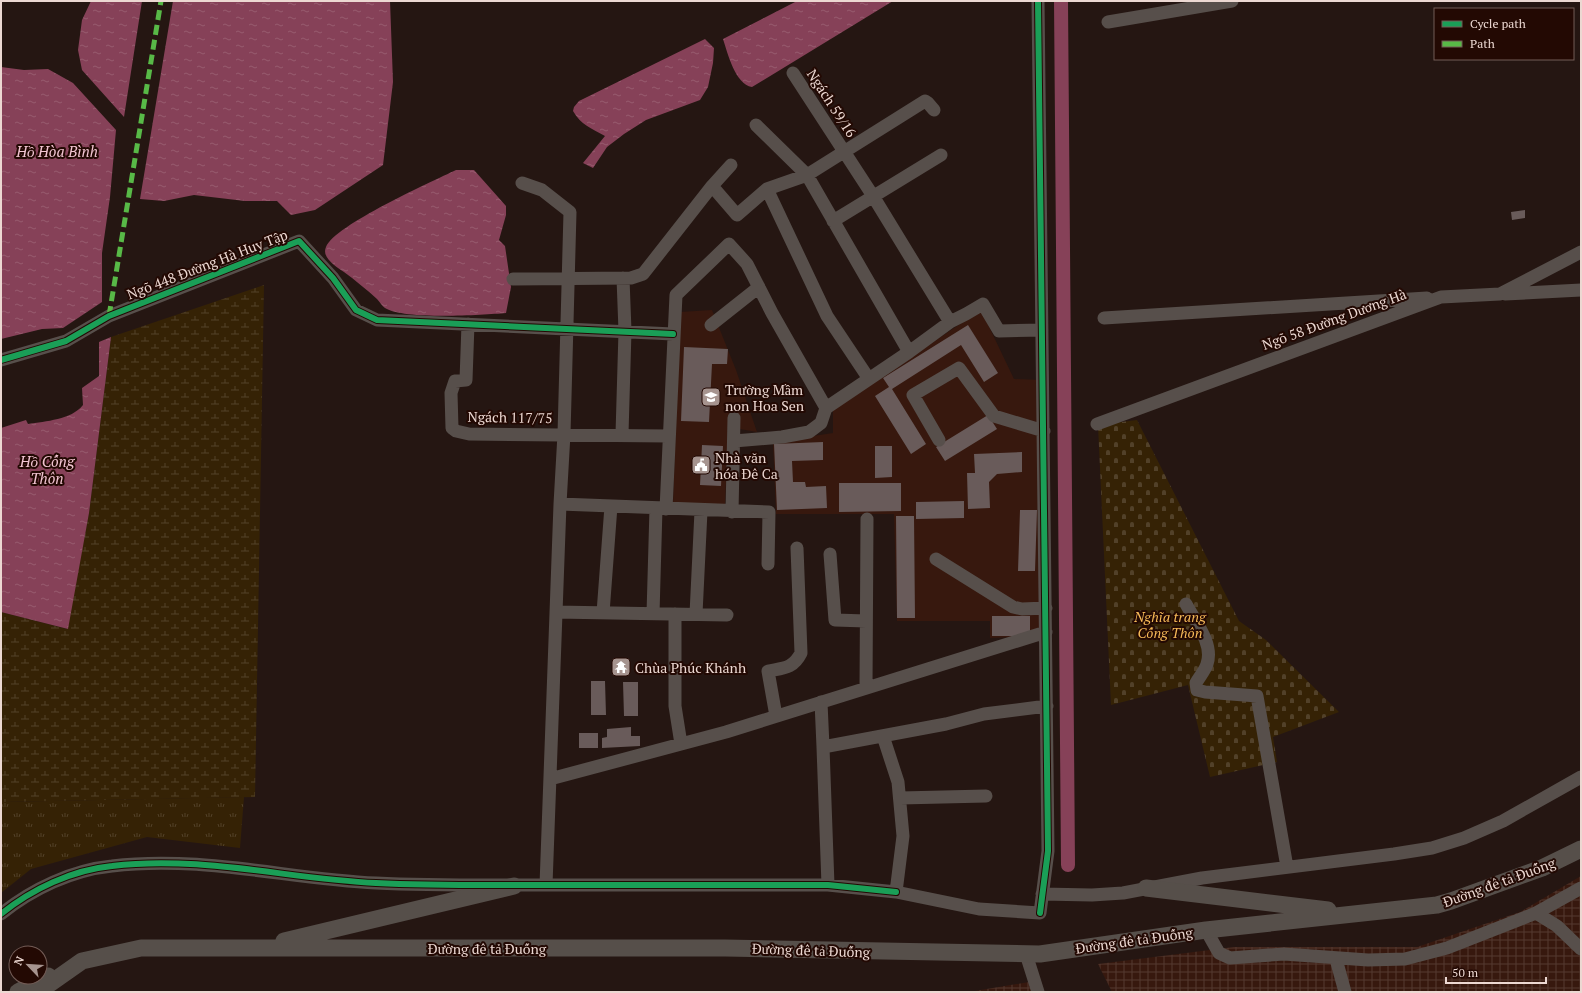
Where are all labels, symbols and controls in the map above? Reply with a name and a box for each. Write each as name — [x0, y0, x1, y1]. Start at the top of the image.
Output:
legend — [1434, 8, 1574, 60]
text: Cycle path — [1470, 16, 1526, 31]
text: Path — [1470, 36, 1495, 51]
street label: Ngách 59/16 — [803, 65, 861, 141]
water label: Hồ Hòa Bình — [15, 141, 98, 161]
street label: Ngõ 448 Đường Hà Huy Tập — [124, 225, 290, 303]
street label: Ngõ 58 Đường Dương Hà — [1259, 284, 1409, 354]
place label: Trường Mầm non Hoa Sen — [725, 380, 805, 415]
school or university icon: Trường Mầm non Hoa Sen — [700, 386, 722, 408]
street label: Ngách 117/75 — [467, 407, 553, 427]
place label: Nhà văn hóa Đê Ca — [715, 448, 778, 483]
water label: Hồ Cống Thôn — [19, 451, 76, 488]
public building icon: Nhà văn hóa Đê Ca — [690, 454, 712, 476]
park label: Nghĩa trang Cống Thôn — [1133, 607, 1207, 642]
temple icon: Chùa Phúc Khánh — [610, 656, 632, 678]
place label: Chùa Phúc Khánh — [635, 658, 746, 677]
street label: Đường đê tả Đuống — [1440, 853, 1558, 911]
street label: Đường đê tả Đuống — [1074, 922, 1195, 958]
street label: Đường đê tả Đuống — [751, 938, 871, 962]
street label: Đường đê tả Đuống — [428, 939, 547, 958]
north arrow — [8, 945, 48, 985]
text: N — [11, 953, 27, 968]
scale bar — [1446, 959, 1546, 985]
text: 50 m — [1452, 965, 1479, 980]

